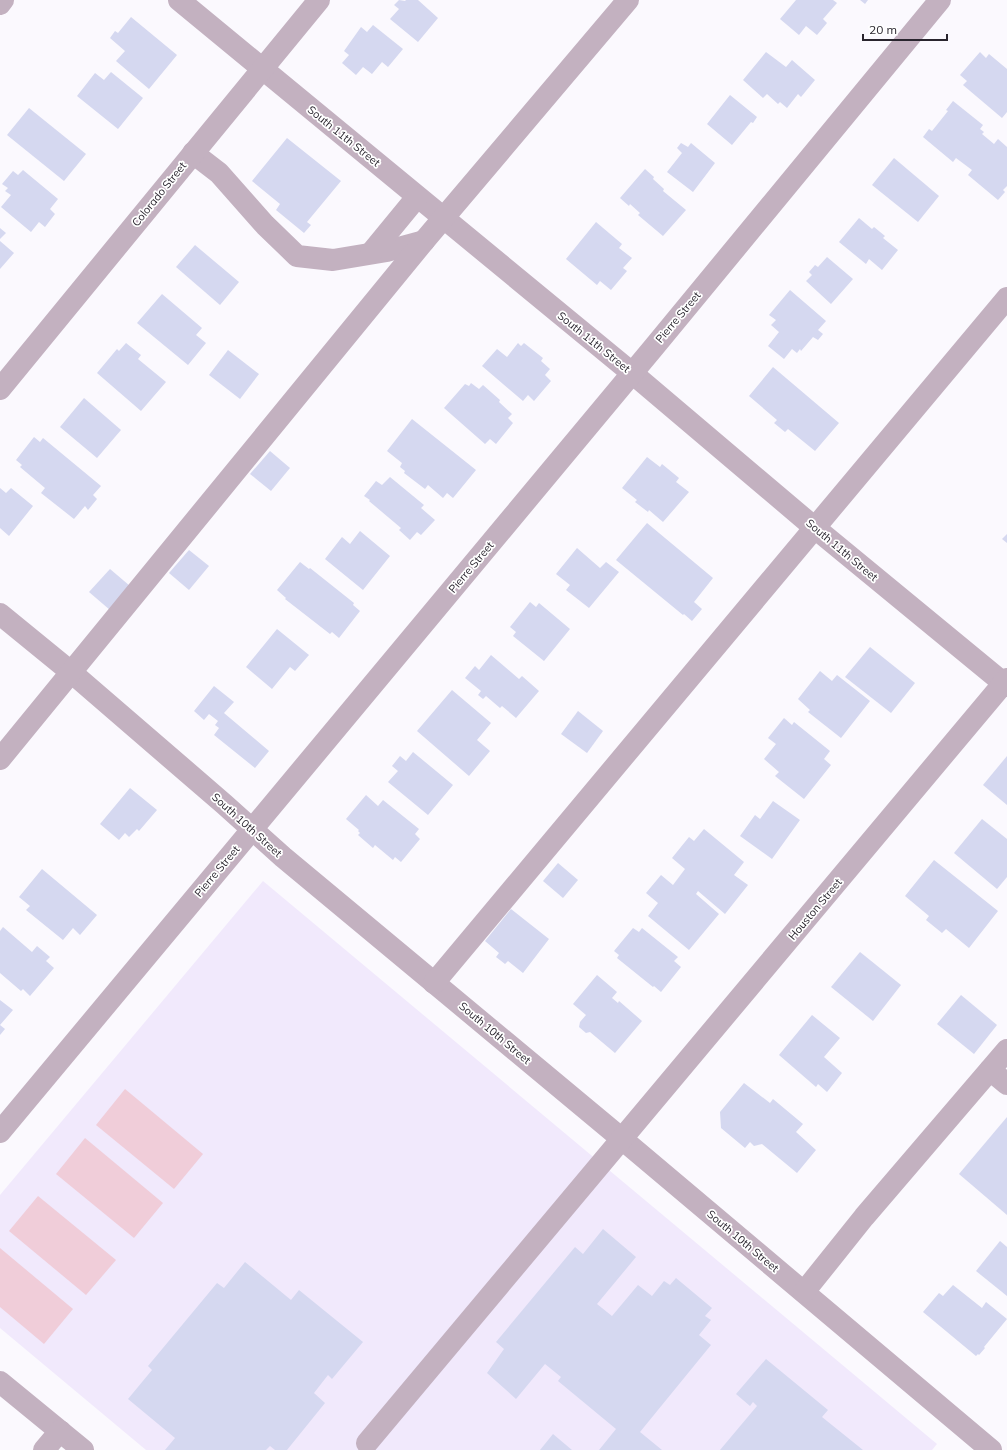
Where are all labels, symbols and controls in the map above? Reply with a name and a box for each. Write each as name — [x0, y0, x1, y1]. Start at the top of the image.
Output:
scale bar — [863, 16, 947, 42]
text: 20 m — [869, 22, 897, 37]
street label: South 11th Street — [305, 102, 383, 170]
street label: Colorado Street — [129, 159, 189, 229]
street label: Pierre Street — [652, 288, 704, 346]
street label: South 11th Street — [555, 308, 633, 376]
street label: South 11th Street — [803, 516, 881, 584]
street label: Pierre Street — [445, 538, 497, 596]
street label: South 10th Street — [209, 790, 285, 860]
street label: Pierre Street — [191, 842, 243, 900]
street label: Houston Street — [785, 875, 845, 943]
street label: South 10th Street — [456, 999, 534, 1067]
street label: South 10th Street — [704, 1207, 782, 1275]

